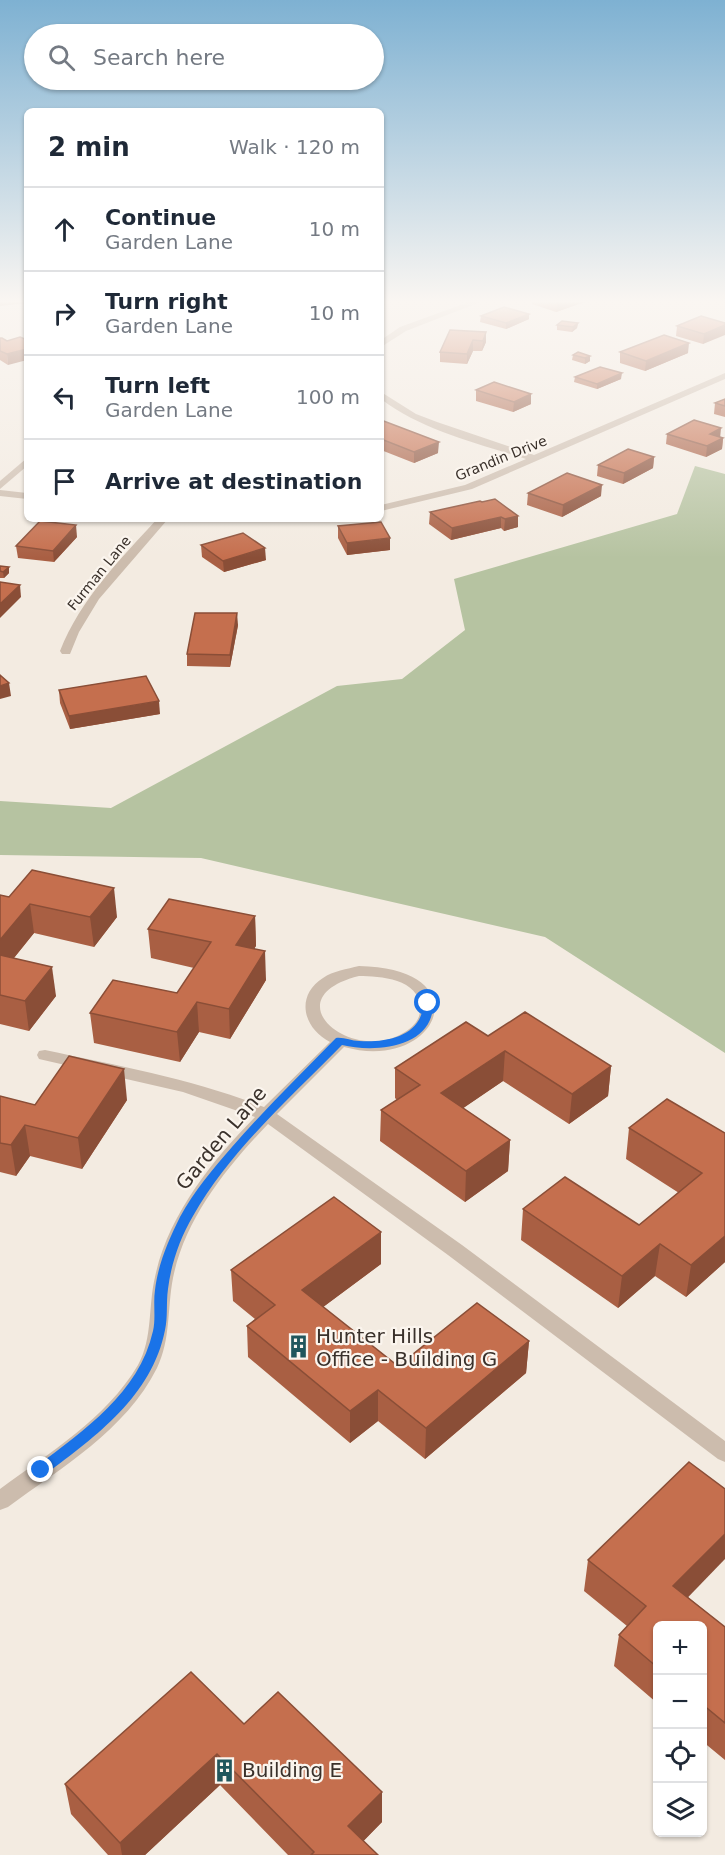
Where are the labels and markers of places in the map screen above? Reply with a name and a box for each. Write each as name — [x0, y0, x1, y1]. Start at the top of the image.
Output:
place label: Hunter Hills Office - Building G — [316, 1324, 497, 1371]
building icon: Hunter Hills Office - Building G — [285, 1334, 311, 1360]
building icon: Building E — [211, 1757, 237, 1783]
place label: Building E — [242, 1758, 342, 1782]

